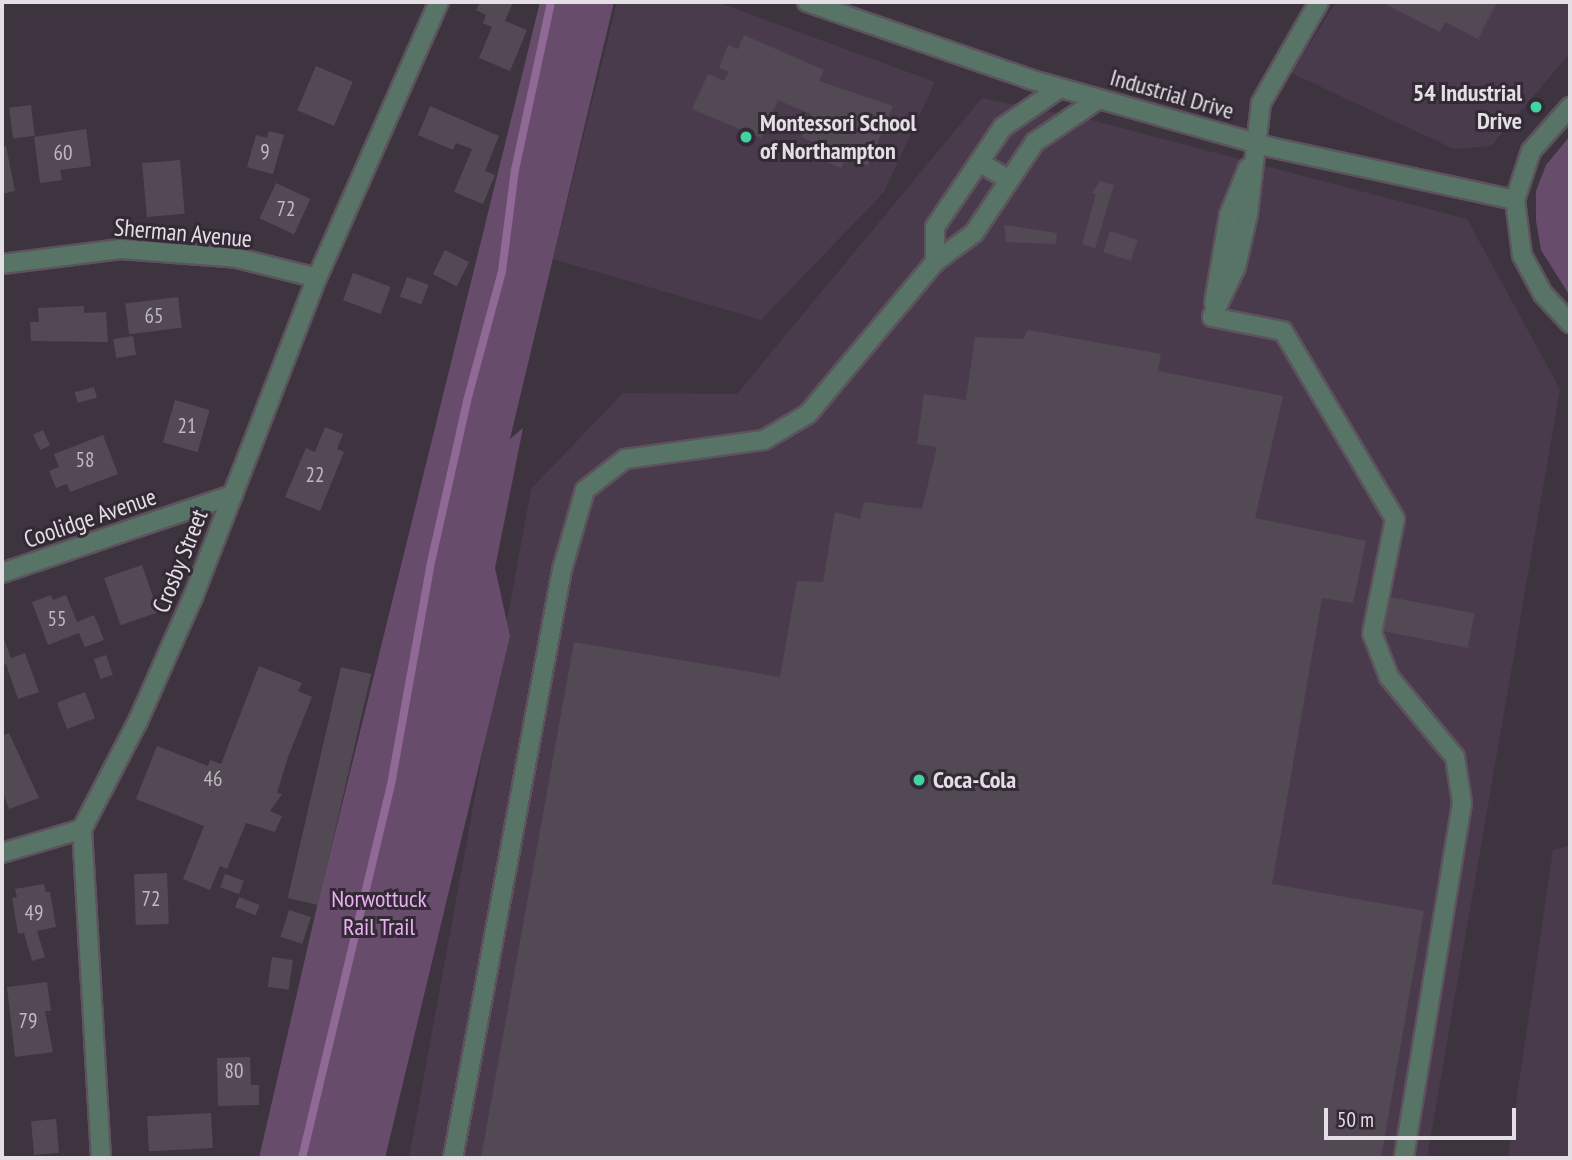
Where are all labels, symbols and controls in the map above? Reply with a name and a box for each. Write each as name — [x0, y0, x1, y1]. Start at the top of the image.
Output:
street label: Industrial Drive — [1107, 63, 1237, 125]
place label: 54 Industrial Drive — [1413, 79, 1522, 135]
marker: 54 Industrial Drive — [1528, 99, 1544, 115]
place label: Montessori School of Northampton — [760, 109, 916, 165]
marker: Montessori School of Northampton — [738, 129, 754, 145]
house number: 9 — [260, 139, 270, 165]
house number: 60 — [54, 140, 72, 166]
house number: 72 — [277, 196, 295, 222]
street label: Sherman Avenue — [113, 213, 253, 253]
house number: 65 — [145, 303, 163, 329]
house number: 21 — [178, 413, 196, 439]
house number: 58 — [76, 447, 94, 473]
house number: 22 — [306, 462, 324, 488]
street label: Coolidge Avenue — [20, 482, 160, 554]
street label: Crosby Street — [146, 505, 214, 617]
house number: 55 — [48, 606, 66, 632]
house number: 46 — [204, 766, 222, 792]
place label: Coca-Cola — [933, 766, 1016, 794]
marker: Coca-Cola — [911, 772, 927, 788]
park label: Norwottuck Rail Trail — [331, 885, 427, 941]
house number: 72 — [142, 886, 160, 912]
house number: 49 — [25, 900, 43, 926]
house number: 79 — [19, 1008, 37, 1034]
house number: 80 — [225, 1058, 243, 1084]
scale bar — [1327, 1094, 1520, 1138]
text: 50 m — [1337, 1106, 1374, 1133]

